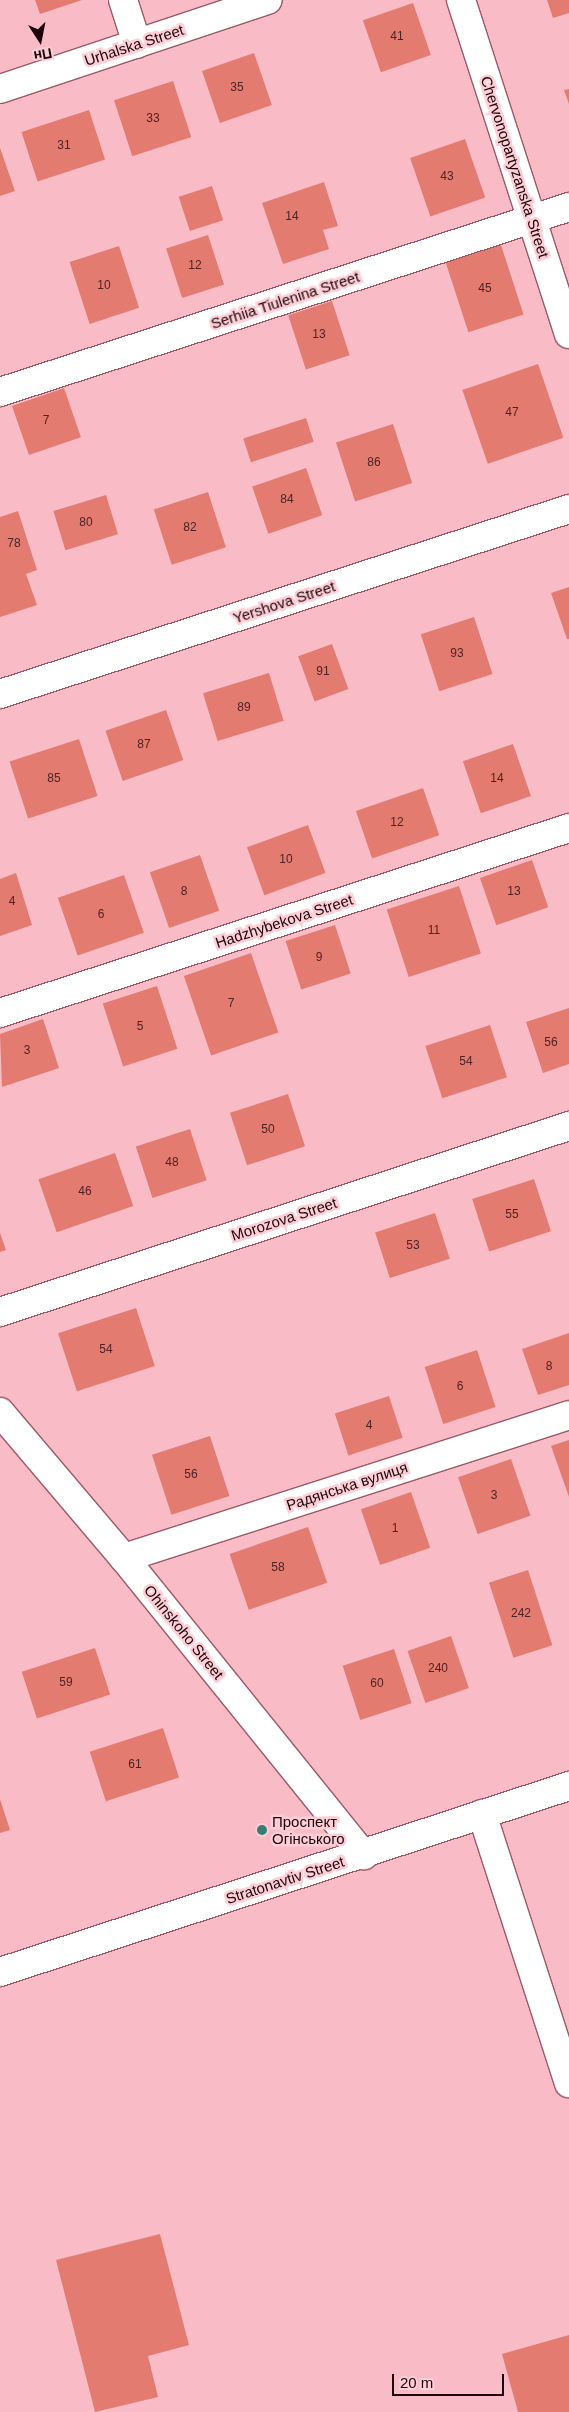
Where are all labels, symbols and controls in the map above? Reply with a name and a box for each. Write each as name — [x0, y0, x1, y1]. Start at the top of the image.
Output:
north arrow — [15, 15, 65, 65]
street label: Urhalska Street — [82, 20, 186, 70]
house number: 41 — [390, 30, 404, 44]
text: Пн — [32, 45, 53, 64]
street label: Chervonopartyzanska Street — [477, 74, 553, 260]
house number: 35 — [230, 81, 244, 95]
house number: 33 — [146, 112, 160, 126]
house number: 31 — [57, 139, 71, 153]
house number: 43 — [440, 170, 454, 184]
house number: 14 — [285, 210, 299, 224]
house number: 12 — [188, 259, 202, 273]
street label: Serhiia Tiulenina Street — [208, 267, 362, 333]
house number: 10 — [97, 279, 111, 293]
house number: 45 — [478, 282, 492, 296]
house number: 13 — [312, 328, 326, 342]
house number: 47 — [505, 406, 519, 420]
house number: 7 — [43, 414, 49, 428]
house number: 86 — [367, 456, 381, 470]
house number: 84 — [280, 493, 294, 507]
house number: 80 — [79, 516, 93, 530]
house number: 82 — [183, 521, 197, 535]
house number: 78 — [7, 537, 21, 551]
street label: Yershova Street — [231, 577, 337, 627]
house number: 93 — [450, 647, 464, 661]
house number: 91 — [316, 665, 330, 679]
house number: 89 — [237, 701, 251, 715]
house number: 87 — [137, 738, 151, 752]
house number: 85 — [47, 772, 61, 786]
house number: 14 — [490, 772, 504, 786]
house number: 12 — [390, 816, 404, 830]
house number: 10 — [279, 853, 293, 867]
house number: 8 — [181, 885, 187, 899]
house number: 13 — [507, 885, 521, 899]
street label: Hadzhybekova Street — [213, 890, 355, 952]
house number: 4 — [9, 895, 15, 909]
house number: 6 — [98, 908, 104, 922]
house number: 11 — [428, 924, 440, 938]
house number: 9 — [316, 951, 322, 965]
house number: 7 — [228, 997, 234, 1011]
house number: 5 — [137, 1020, 143, 1034]
house number: 56 — [544, 1036, 558, 1050]
house number: 3 — [24, 1044, 30, 1058]
house number: 54 — [459, 1055, 473, 1069]
house number: 50 — [261, 1123, 275, 1137]
house number: 48 — [165, 1156, 179, 1170]
house number: 46 — [78, 1185, 92, 1199]
street label: Morozova Street — [229, 1193, 339, 1245]
house number: 55 — [505, 1208, 519, 1222]
house number: 53 — [406, 1239, 420, 1253]
house number: 54 — [99, 1343, 113, 1357]
house number: 8 — [546, 1360, 552, 1374]
house number: 6 — [457, 1380, 463, 1394]
house number: 4 — [366, 1419, 372, 1433]
street label: Радянська вулиця — [284, 1458, 410, 1514]
house number: 56 — [184, 1468, 198, 1482]
house number: 3 — [491, 1489, 497, 1503]
house number: 1 — [392, 1522, 398, 1536]
house number: 58 — [271, 1561, 285, 1575]
street label: Ohinskoho Street — [141, 1581, 227, 1683]
house number: 242 — [511, 1607, 531, 1621]
house number: 240 — [428, 1662, 448, 1676]
house number: 59 — [59, 1676, 73, 1690]
house number: 60 — [370, 1677, 384, 1691]
house number: 61 — [128, 1758, 142, 1772]
place label: Проспект Огінського — [272, 1812, 345, 1847]
marker: Проспект Огінського — [256, 1824, 268, 1836]
street label: Stratonavtiv Street — [224, 1852, 346, 1908]
scale bar — [394, 2364, 506, 2396]
text: 20 m — [400, 2374, 433, 2391]

